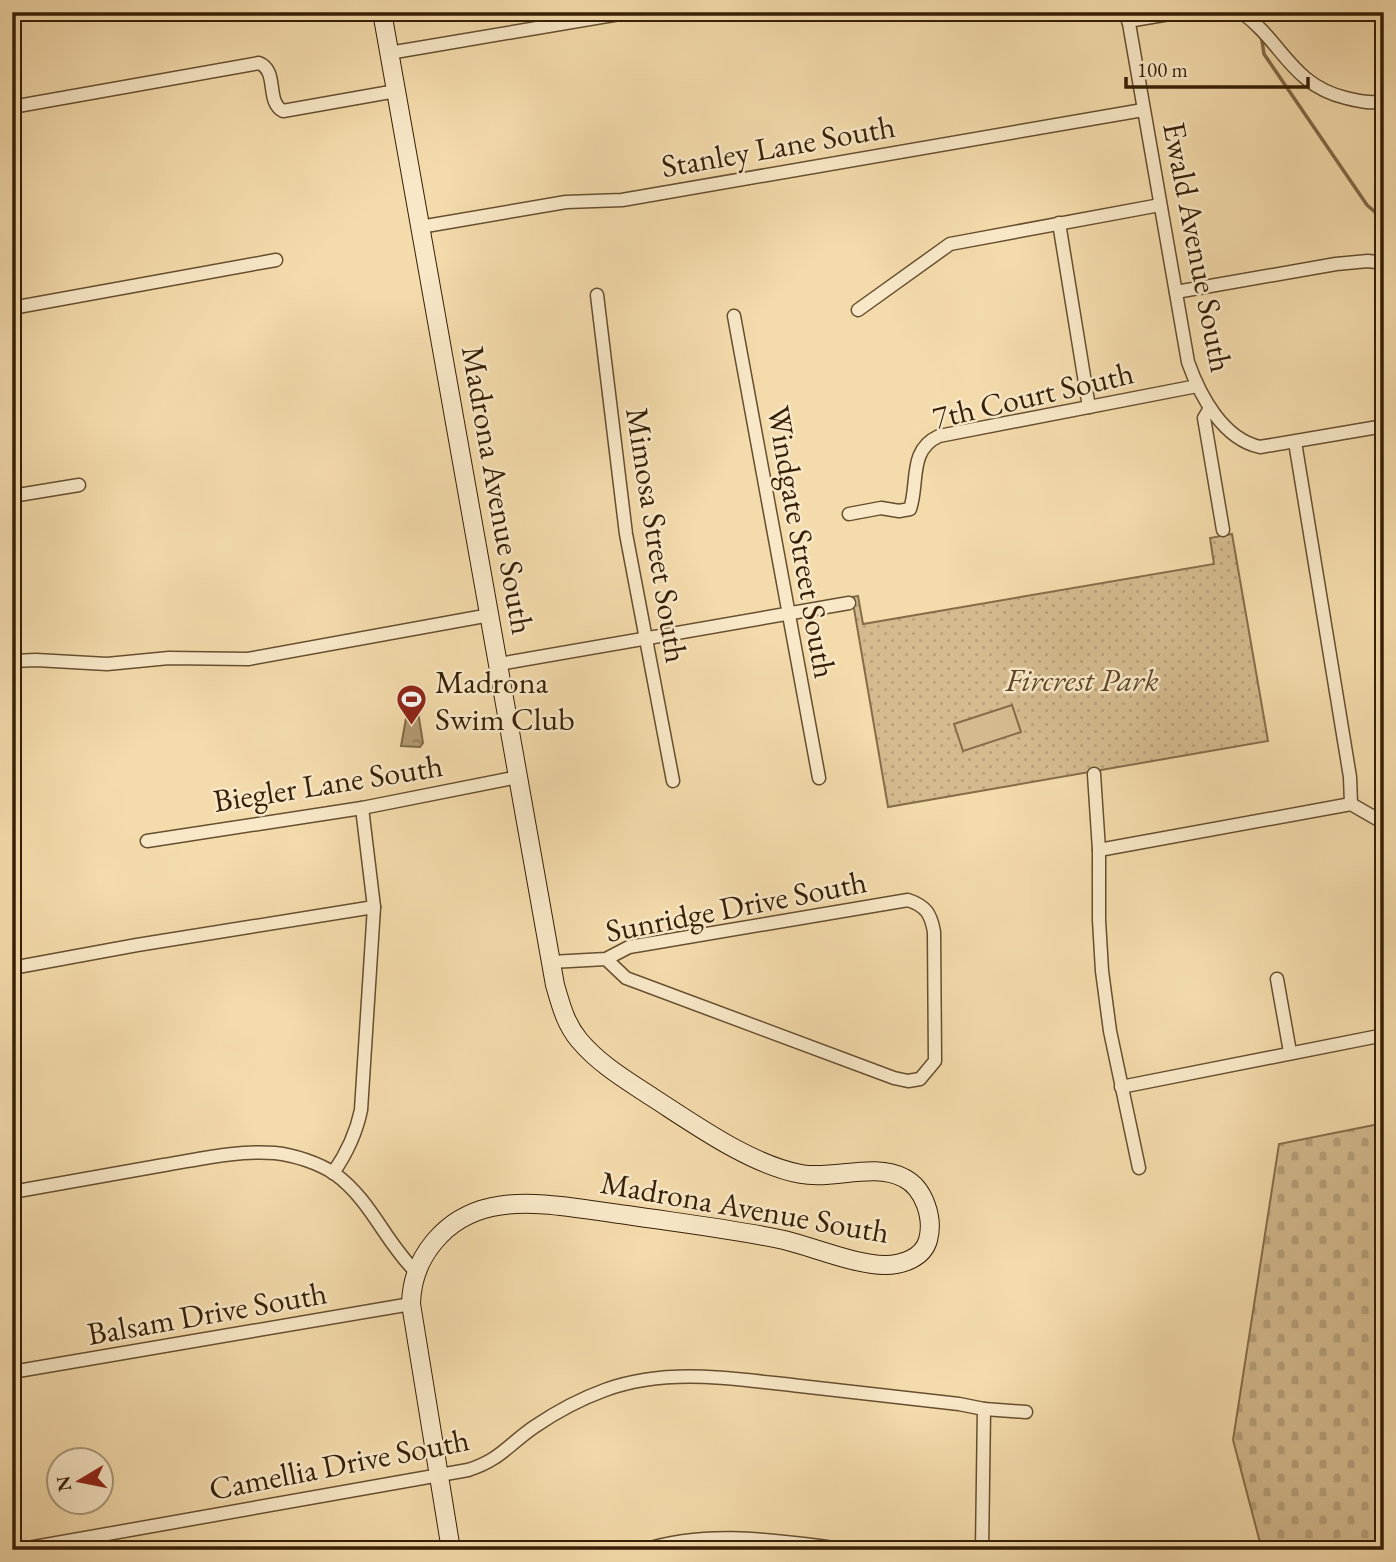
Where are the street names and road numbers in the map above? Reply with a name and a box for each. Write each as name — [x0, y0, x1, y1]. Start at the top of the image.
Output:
street label: Stanley Lane South — [658, 105, 898, 187]
street label: Ewald Avenue South — [1153, 118, 1243, 376]
street label: Madrona Avenue South — [452, 343, 544, 637]
street label: 7th Court South — [928, 351, 1138, 439]
street label: Windgate Street South — [757, 402, 847, 682]
street label: Mimosa Street South — [616, 404, 698, 666]
street label: Biegler Lane South — [210, 744, 446, 822]
street label: Sunridge Drive South — [602, 860, 870, 952]
street label: Madrona Avenue South — [598, 1161, 892, 1253]
street label: Balsam Drive South — [84, 1271, 330, 1355]
street label: Camellia Drive South — [205, 1418, 473, 1510]

